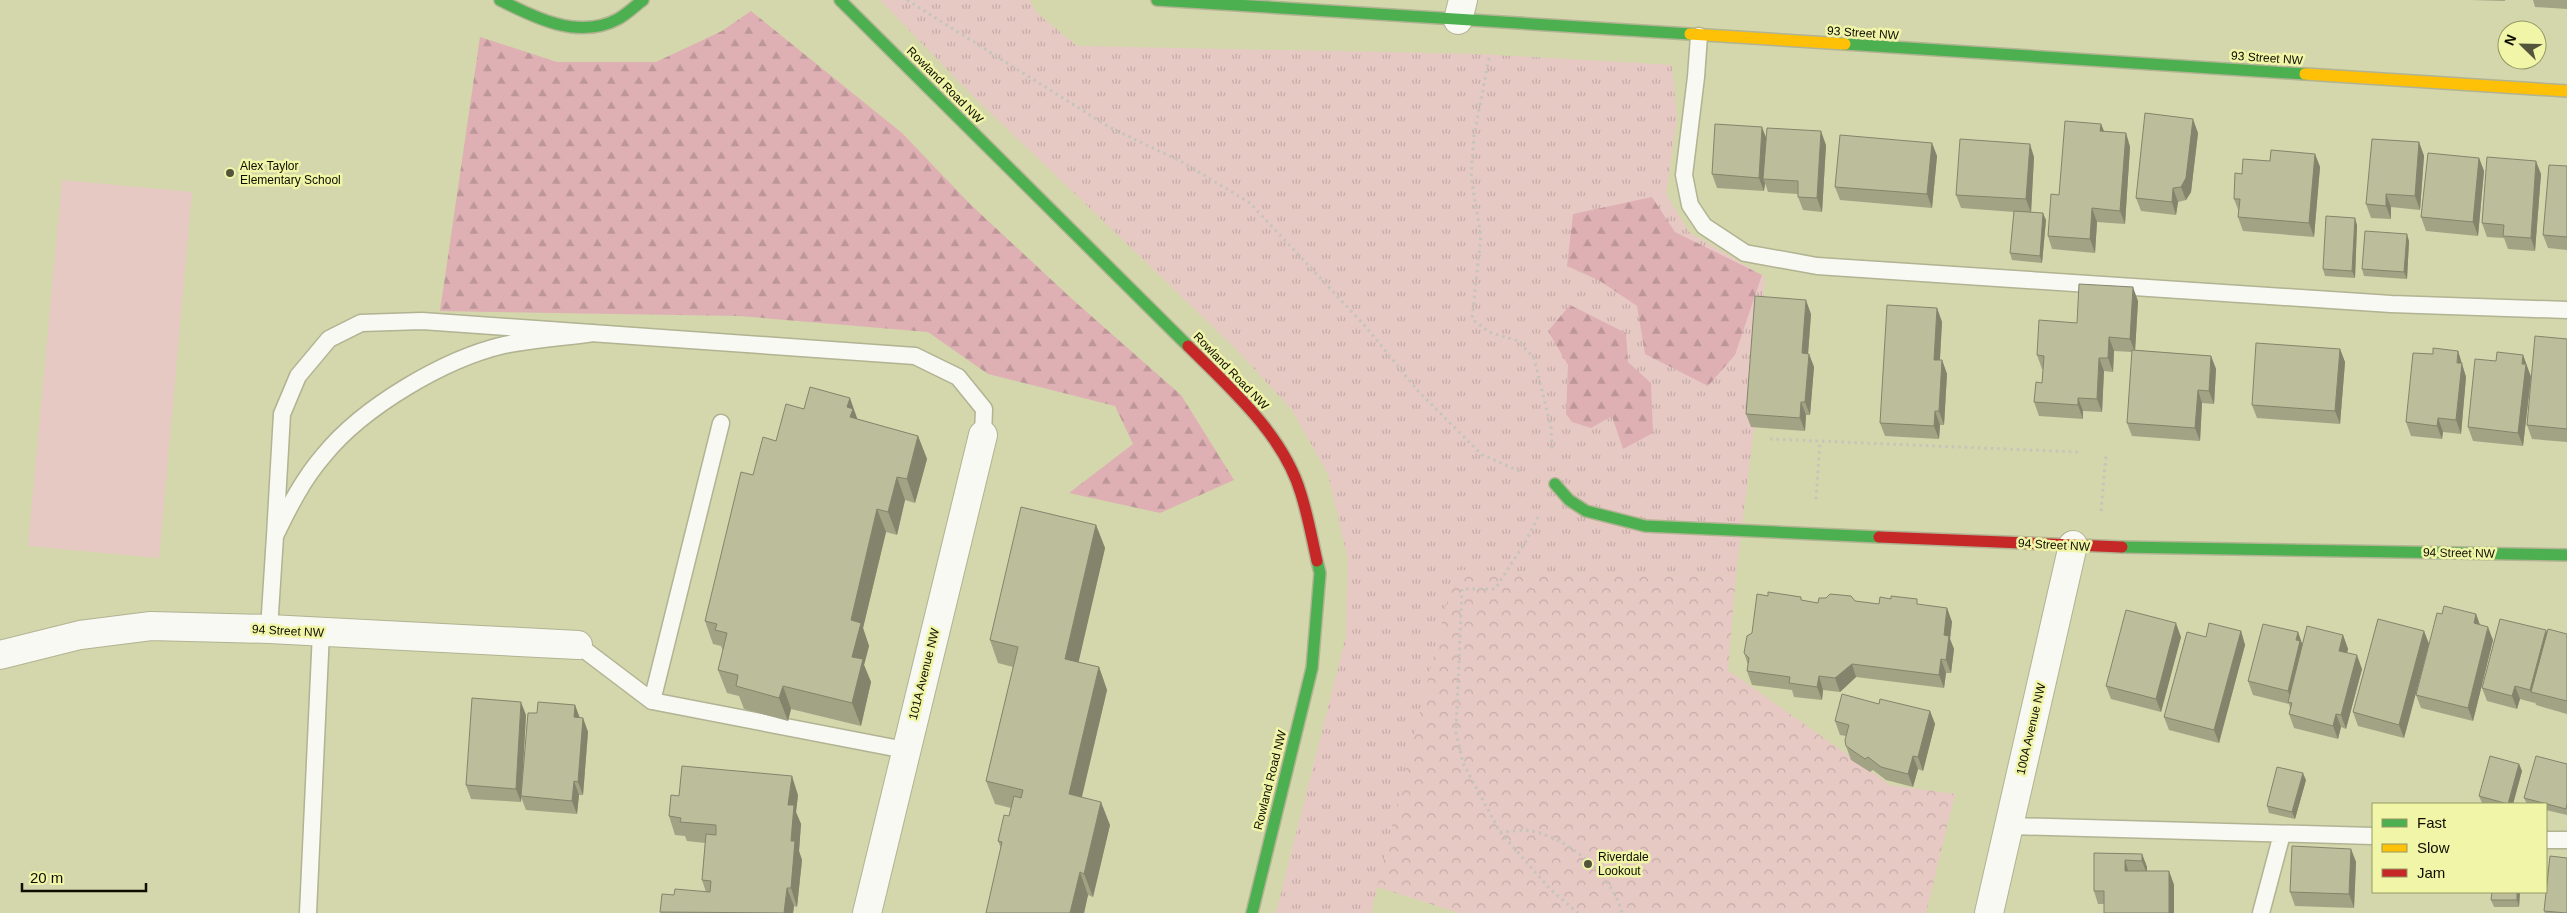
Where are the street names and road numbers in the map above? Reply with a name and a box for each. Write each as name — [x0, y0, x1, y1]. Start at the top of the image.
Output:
street label: 93 Street NW — [1827, 24, 1900, 43]
street label: Rowland Road NW — [904, 44, 987, 127]
street label: 93 Street NW — [2231, 49, 2304, 68]
street label: Rowland Road NW — [1191, 329, 1272, 413]
street label: 94 Street NW — [2018, 536, 2091, 554]
street label: 94 Street NW — [2423, 545, 2496, 561]
street label: 94 Street NW — [252, 622, 325, 640]
street label: 101A Avenue NW — [906, 626, 942, 721]
street label: 100A Avenue NW — [2014, 681, 2049, 776]
street label: Rowland Road NW — [1251, 728, 1289, 831]

